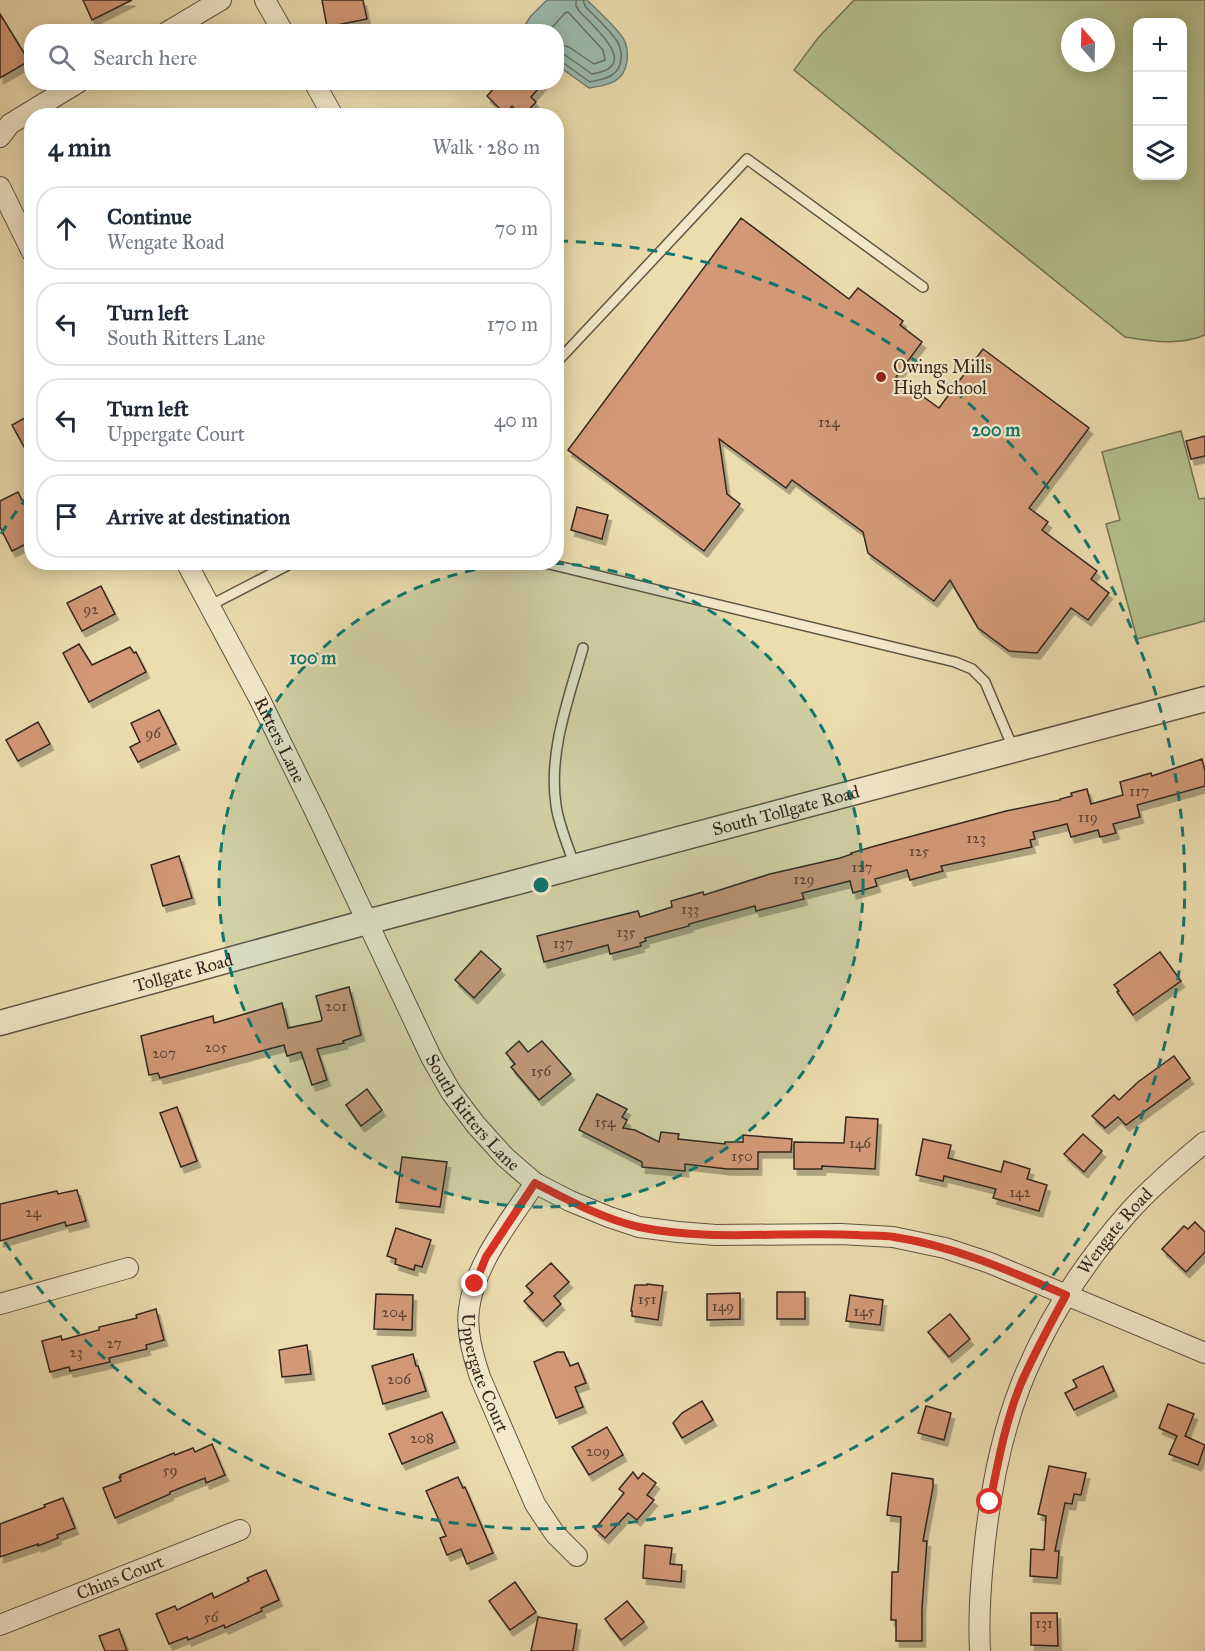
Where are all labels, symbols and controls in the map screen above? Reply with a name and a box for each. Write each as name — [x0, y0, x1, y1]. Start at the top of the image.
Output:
north arrow — [1061, 18, 1115, 72]
map controls — [1133, 18, 1187, 180]
button: + — [1133, 18, 1187, 72]
search box — [24, 24, 564, 90]
icon: search — [45, 41, 78, 74]
text: Search here — [93, 44, 197, 71]
button: − — [1133, 72, 1187, 126]
button: layers — [1133, 126, 1187, 180]
text: 4 min — [48, 131, 111, 163]
text: Walk · 280 m — [433, 135, 540, 159]
text: Continue — [107, 203, 192, 230]
icon: ahead — [50, 212, 83, 245]
text: 70 m — [495, 216, 538, 240]
text: Wengate Road — [107, 230, 224, 254]
text: Turn left — [107, 299, 189, 326]
icon: left — [50, 308, 83, 341]
text: 170 m — [487, 312, 538, 336]
text: South Ritters Lane — [107, 326, 265, 350]
place label: Owings Mills High School — [893, 356, 992, 400]
marker: Owings Mills High School — [874, 370, 888, 384]
text: Turn left — [107, 395, 189, 422]
icon: left — [50, 404, 83, 437]
text: 40 m — [494, 408, 538, 432]
house number: 124 — [818, 413, 840, 431]
text: 200 m — [972, 419, 1021, 441]
text: Uppergate Court — [107, 422, 245, 446]
icon: arrive — [50, 500, 83, 533]
text: Arrive at destination — [107, 503, 290, 530]
house number: 92 — [83, 600, 99, 618]
text: 100 m — [290, 647, 337, 669]
street label: Ritters Lane — [249, 693, 310, 786]
house number: 96 — [145, 724, 162, 742]
street label: South Tollgate Road — [710, 780, 862, 841]
house number: 117 — [1129, 782, 1149, 800]
house number: 119 — [1078, 808, 1098, 826]
house number: 123 — [966, 829, 986, 847]
house number: 125 — [909, 842, 929, 860]
house number: 127 — [852, 858, 872, 876]
house number: 129 — [793, 870, 815, 888]
centre of rings — [531, 875, 551, 895]
house number: 133 — [681, 900, 699, 918]
house number: 135 — [617, 923, 635, 941]
house number: 137 — [553, 934, 573, 952]
street label: Tollgate Road — [131, 948, 235, 997]
house number: 201 — [325, 997, 347, 1015]
house number: 205 — [204, 1038, 228, 1056]
house number: 207 — [152, 1044, 176, 1062]
street label: South Ritters Lane — [421, 1050, 524, 1176]
house number: 156 — [531, 1062, 553, 1080]
house number: 154 — [595, 1113, 616, 1131]
house number: 146 — [849, 1134, 872, 1152]
house number: 150 — [731, 1147, 753, 1165]
house number: 142 — [1009, 1183, 1031, 1201]
street label: Wengate Road — [1073, 1183, 1157, 1279]
house number: 24 — [25, 1203, 42, 1221]
route end — [461, 1270, 487, 1296]
house number: 151 — [638, 1290, 656, 1308]
house number: 149 — [712, 1297, 734, 1315]
house number: 145 — [853, 1302, 875, 1320]
house number: 204 — [382, 1303, 407, 1321]
street label: Uppergate Court — [457, 1313, 514, 1436]
house number: 27 — [107, 1334, 122, 1352]
house number: 23 — [69, 1343, 83, 1361]
house number: 206 — [387, 1370, 412, 1388]
house number: 208 — [410, 1429, 434, 1447]
house number: 209 — [586, 1442, 610, 1460]
house number: 59 — [162, 1461, 178, 1479]
route start — [976, 1488, 1002, 1514]
street label: Chins Court — [73, 1550, 167, 1605]
house number: 56 — [204, 1608, 220, 1626]
house number: 131 — [1035, 1614, 1053, 1632]

